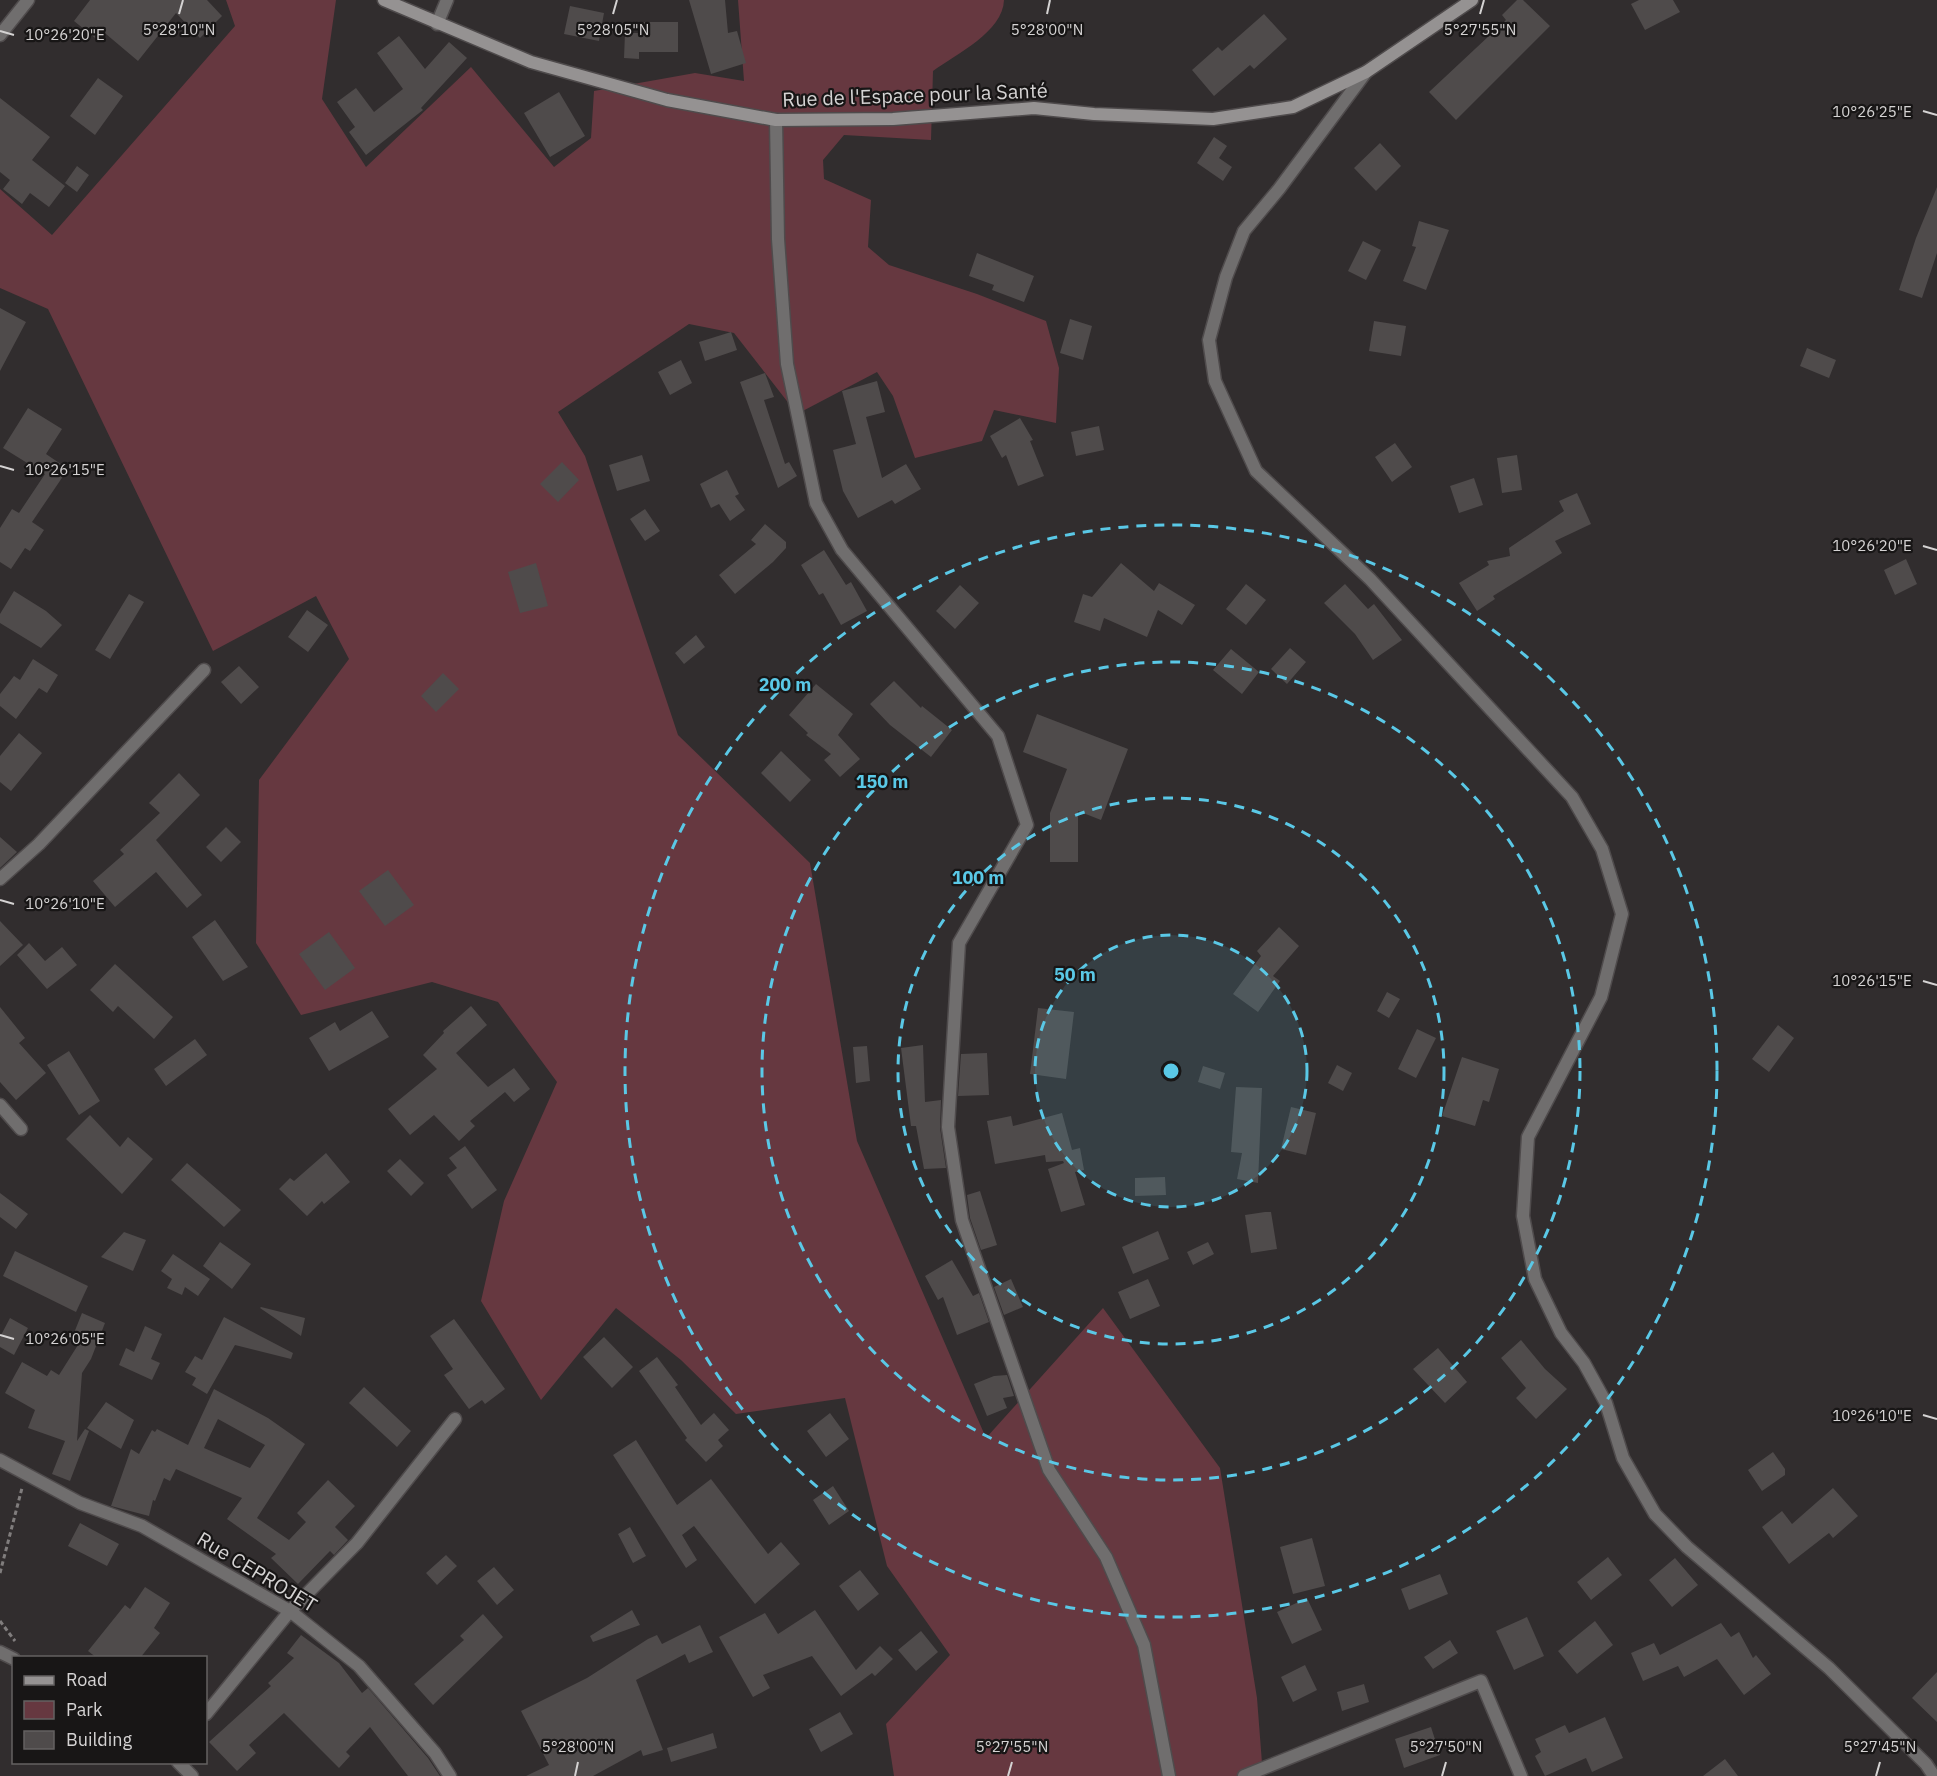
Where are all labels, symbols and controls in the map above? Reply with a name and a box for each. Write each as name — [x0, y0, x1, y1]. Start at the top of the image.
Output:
text: 5°28'10"N — [143, 20, 215, 39]
text: 5°28'05"N — [577, 20, 649, 39]
text: 5°28'00"N — [1011, 20, 1083, 39]
text: 5°27'55"N — [1444, 20, 1516, 39]
text: 10°26'20"E — [25, 25, 105, 44]
street label: Rue de l'Espace pour la Santé — [782, 76, 1048, 113]
text: 10°26'25"E — [1832, 102, 1912, 121]
text: 10°26'15"E — [25, 460, 105, 479]
text: 10°26'20"E — [1832, 536, 1912, 555]
text: 200 m — [759, 673, 811, 696]
text: 150 m — [856, 770, 908, 793]
text: 100 m — [952, 866, 1004, 889]
text: 10°26'10"E — [25, 894, 105, 913]
text: 50 m — [1054, 963, 1096, 986]
text: 10°26'15"E — [1832, 971, 1912, 990]
centre of rings — [1161, 1061, 1181, 1081]
text: 10°26'05"E — [25, 1329, 105, 1348]
text: 10°26'10"E — [1832, 1406, 1912, 1425]
street label: Rue CEPROJET — [192, 1525, 322, 1618]
legend — [12, 1656, 207, 1764]
text: Road — [66, 1668, 107, 1691]
text: Park — [66, 1698, 103, 1721]
text: Building — [66, 1728, 133, 1751]
text: 5°28'00"N — [542, 1737, 614, 1756]
text: 5°27'55"N — [976, 1737, 1048, 1756]
text: 5°27'50"N — [1410, 1737, 1482, 1756]
text: 5°27'45"N — [1844, 1737, 1916, 1756]

